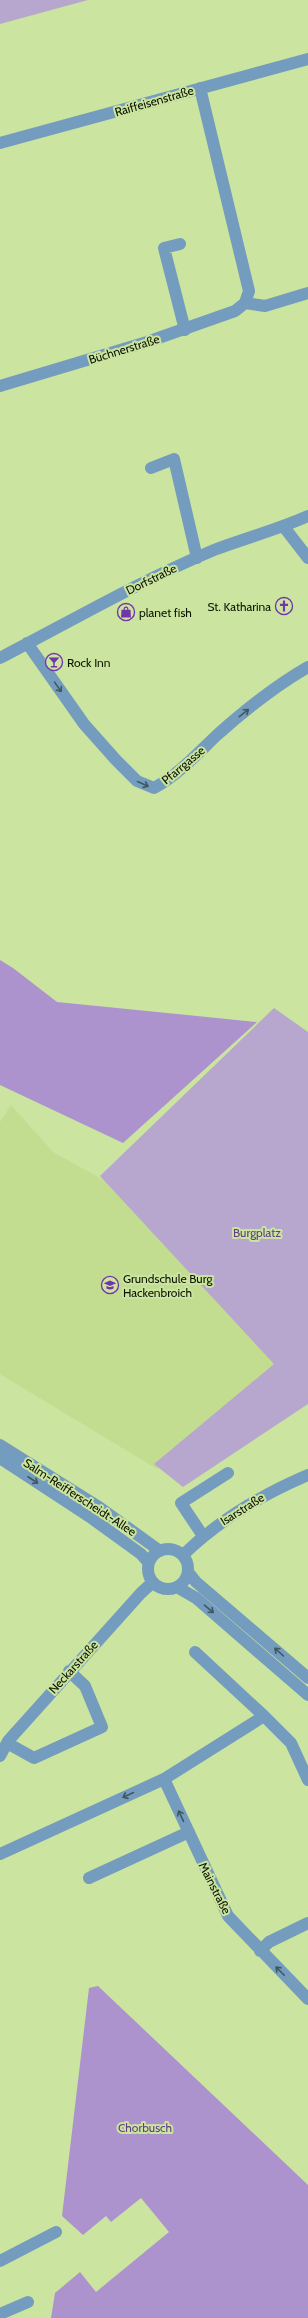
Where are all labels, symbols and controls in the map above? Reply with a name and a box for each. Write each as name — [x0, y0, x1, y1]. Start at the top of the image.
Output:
street label: Raiffeisenstraße — [113, 83, 195, 119]
street label: Büchnerstraße — [87, 331, 161, 367]
street label: Dorfstraße — [123, 560, 179, 598]
church icon: St. Katharina — [274, 596, 294, 616]
place label: St. Katharina — [207, 599, 271, 614]
shop icon: planet fish — [116, 602, 136, 622]
place label: planet fish — [139, 605, 192, 620]
bar icon: Rock Inn — [44, 652, 64, 672]
place label: Rock Inn — [67, 655, 111, 670]
one-way arrow — [54, 681, 62, 692]
one-way arrow — [239, 708, 250, 717]
street label: Pfarrgasse — [158, 743, 208, 787]
one-way arrow — [137, 780, 149, 788]
park label: Burgplatz — [233, 1225, 281, 1240]
place label: Grundschule Burg Hackenbroich — [123, 1271, 213, 1300]
school or university icon: Grundschule Burg Hackenbroich — [100, 1275, 120, 1295]
street label: Salm-Reifferscheidt-Allee — [21, 1455, 139, 1539]
one-way arrow — [27, 1476, 39, 1484]
street label: Isarstraße — [217, 1490, 267, 1528]
one-way arrow — [203, 1604, 214, 1613]
street label: Neckarstraße — [45, 1637, 101, 1697]
one-way arrow — [274, 1648, 284, 1657]
one-way arrow — [123, 1792, 135, 1799]
one-way arrow — [177, 1811, 184, 1823]
street label: Mainstraße — [196, 1860, 234, 1916]
one-way arrow — [275, 1966, 285, 1976]
park label: Chorbusch — [118, 2120, 172, 2135]

